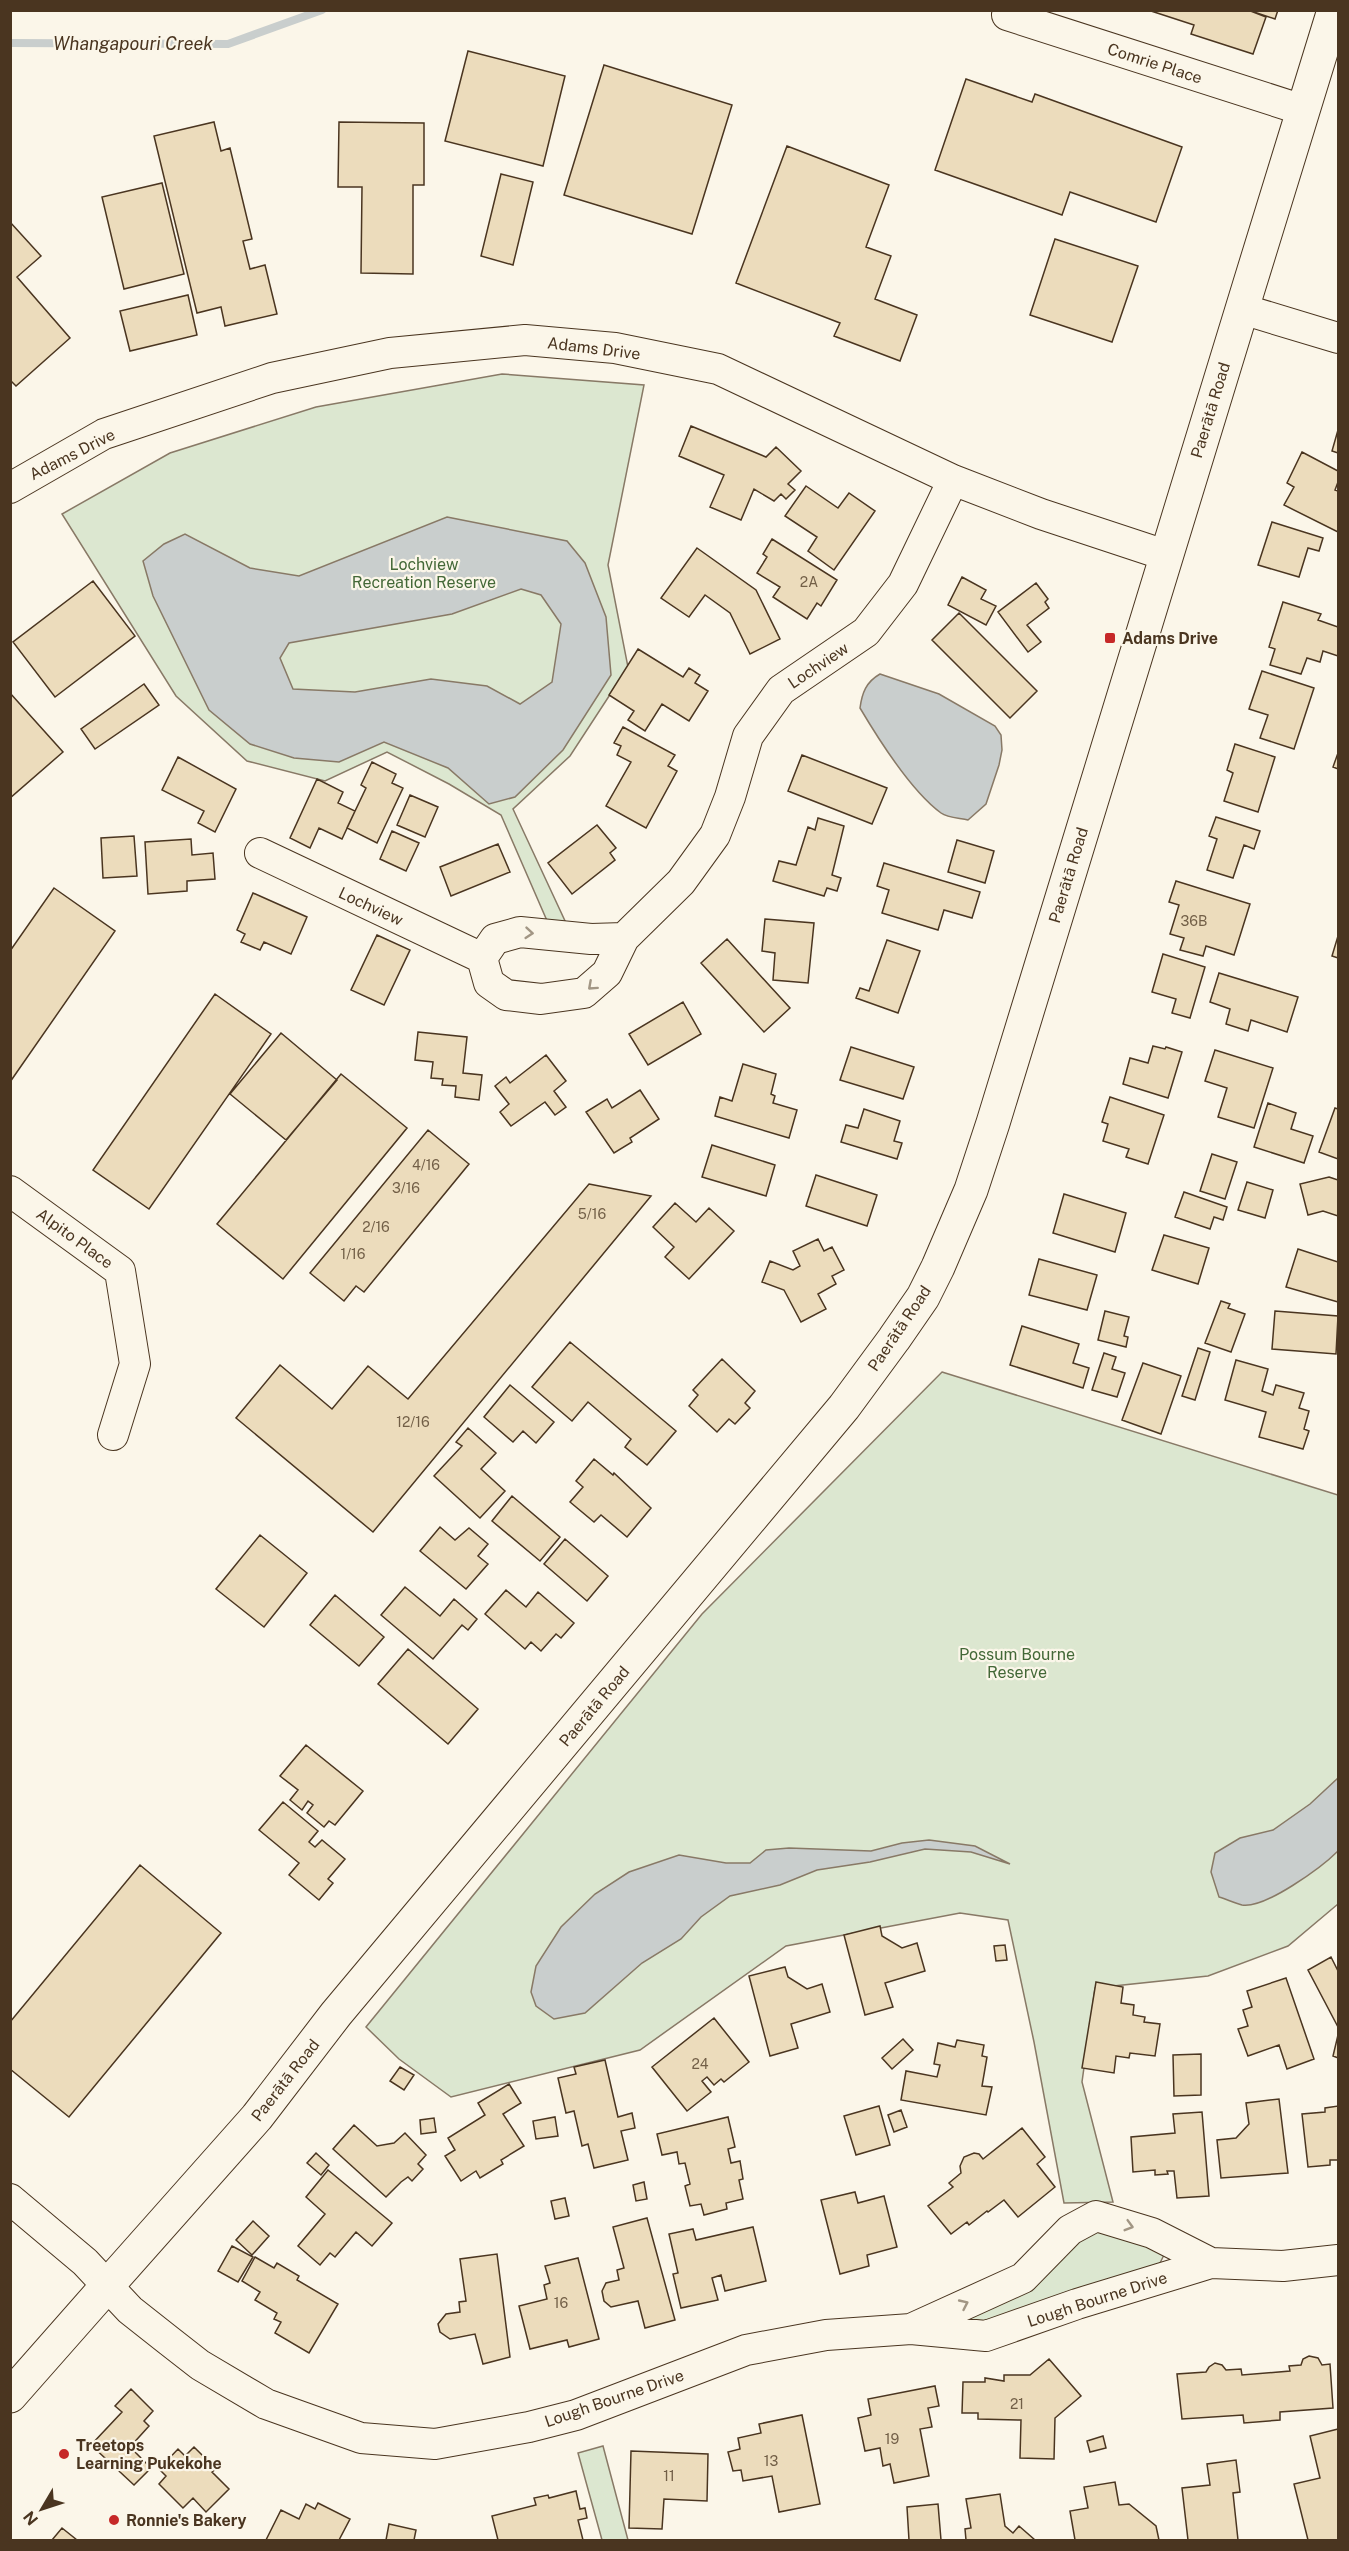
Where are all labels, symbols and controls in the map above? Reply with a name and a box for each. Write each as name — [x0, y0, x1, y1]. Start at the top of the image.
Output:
water label: Whangapouri Creek — [53, 33, 213, 54]
street label: Comrie Place — [1105, 39, 1205, 88]
street label: Adams Drive — [546, 333, 642, 364]
street label: Paerātā Road — [1187, 360, 1234, 460]
street label: Adams Drive — [26, 425, 118, 484]
park label: Lochview Recreation Reserve — [352, 555, 496, 592]
house number: 2A — [800, 574, 818, 590]
place label: Adams Drive — [1122, 629, 1218, 648]
marker: Adams Drive — [1103, 631, 1117, 645]
street label: Lochview — [784, 638, 853, 693]
street label: Paerātā Road — [1045, 825, 1092, 925]
street label: Lochview — [336, 883, 407, 930]
house number: 36B — [1181, 913, 1207, 929]
one-way arrow — [525, 926, 534, 939]
one-way arrow — [588, 979, 599, 990]
house number: 4/16 — [412, 1157, 440, 1173]
house number: 3/16 — [392, 1180, 420, 1196]
street label: Alpito Place — [33, 1204, 117, 1273]
house number: 5/16 — [578, 1206, 606, 1222]
house number: 2/16 — [362, 1219, 390, 1235]
house number: 1/16 — [340, 1246, 366, 1262]
street label: Paerātā Road — [864, 1282, 935, 1375]
house number: 12/16 — [396, 1414, 430, 1430]
park label: Possum Bourne Reserve — [959, 1645, 1075, 1682]
street label: Paerātā Road — [555, 1662, 634, 1750]
street label: Paerātā Road — [247, 2035, 323, 2125]
house number: 24 — [691, 2056, 709, 2072]
one-way arrow — [1123, 2219, 1134, 2231]
street label: Lough Bourne Drive — [1025, 2268, 1170, 2331]
house number: 16 — [554, 2295, 568, 2311]
one-way arrow — [958, 2299, 969, 2311]
street label: Lough Bourne Drive — [542, 2366, 686, 2431]
house number: 21 — [1010, 2396, 1024, 2412]
house number: 19 — [885, 2431, 899, 2447]
place label: Treetops Learning Pukekohe — [76, 2436, 222, 2473]
marker: Treetops Learning Pukekohe — [57, 2447, 71, 2461]
house number: 13 — [764, 2453, 778, 2469]
house number: 11 — [663, 2468, 675, 2484]
north arrow — [12, 2479, 72, 2539]
text: N — [19, 2507, 42, 2529]
place label: Ronnie's Bakery — [126, 2511, 247, 2530]
marker: Ronnie's Bakery — [107, 2513, 121, 2527]

